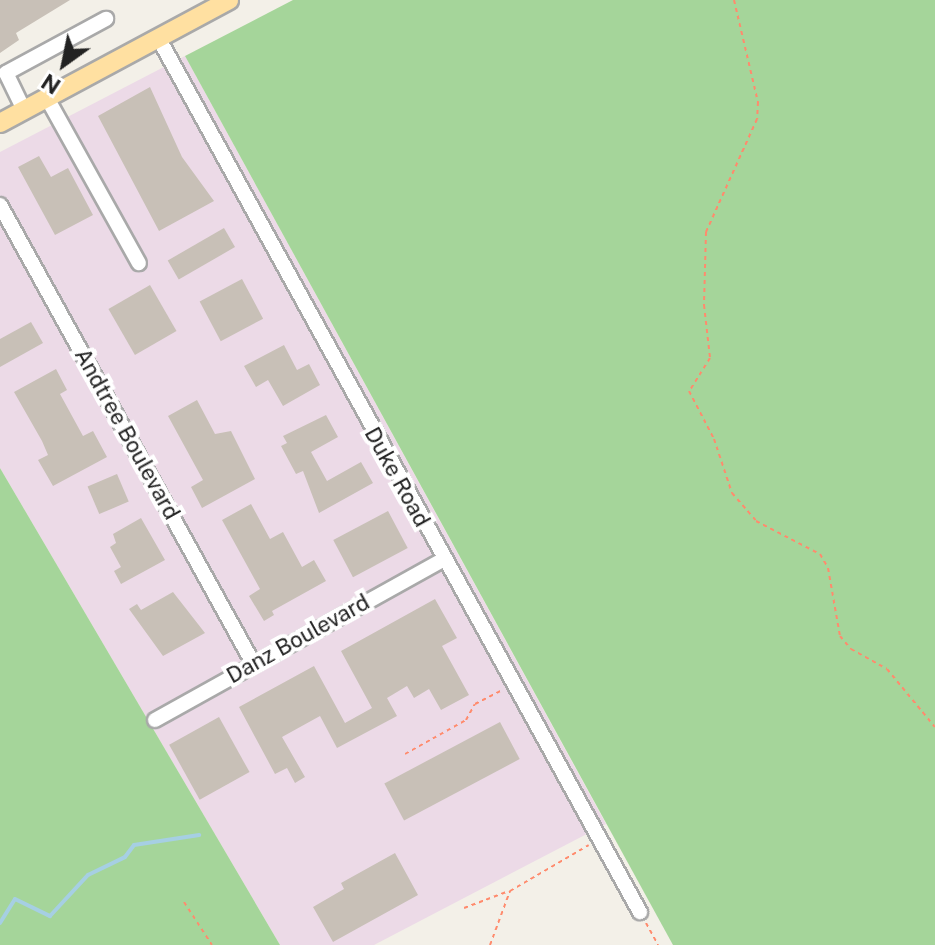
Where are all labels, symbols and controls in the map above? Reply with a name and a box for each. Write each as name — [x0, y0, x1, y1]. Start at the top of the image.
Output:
north arrow — [24, 24, 104, 104]
text: N — [37, 69, 65, 100]
street label: Andtree Boulevard — [69, 344, 185, 524]
street label: Duke Road — [359, 423, 435, 531]
street label: Danz Boulevard — [222, 589, 374, 689]

